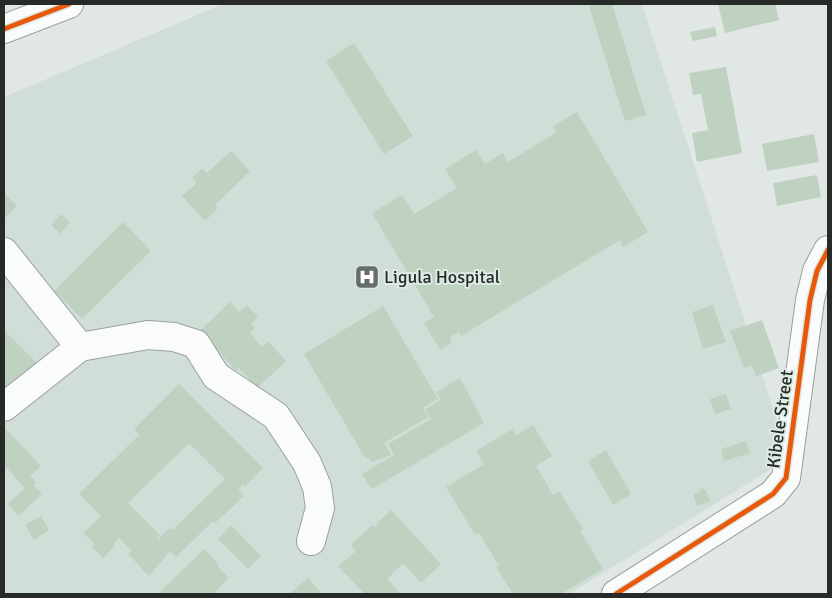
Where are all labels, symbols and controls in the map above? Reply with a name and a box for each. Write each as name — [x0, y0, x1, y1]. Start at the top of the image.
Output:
hospital icon: Ligula Hospital — [354, 264, 380, 290]
place label: Ligula Hospital — [384, 266, 500, 288]
street label: Kibele Street — [762, 368, 798, 470]

